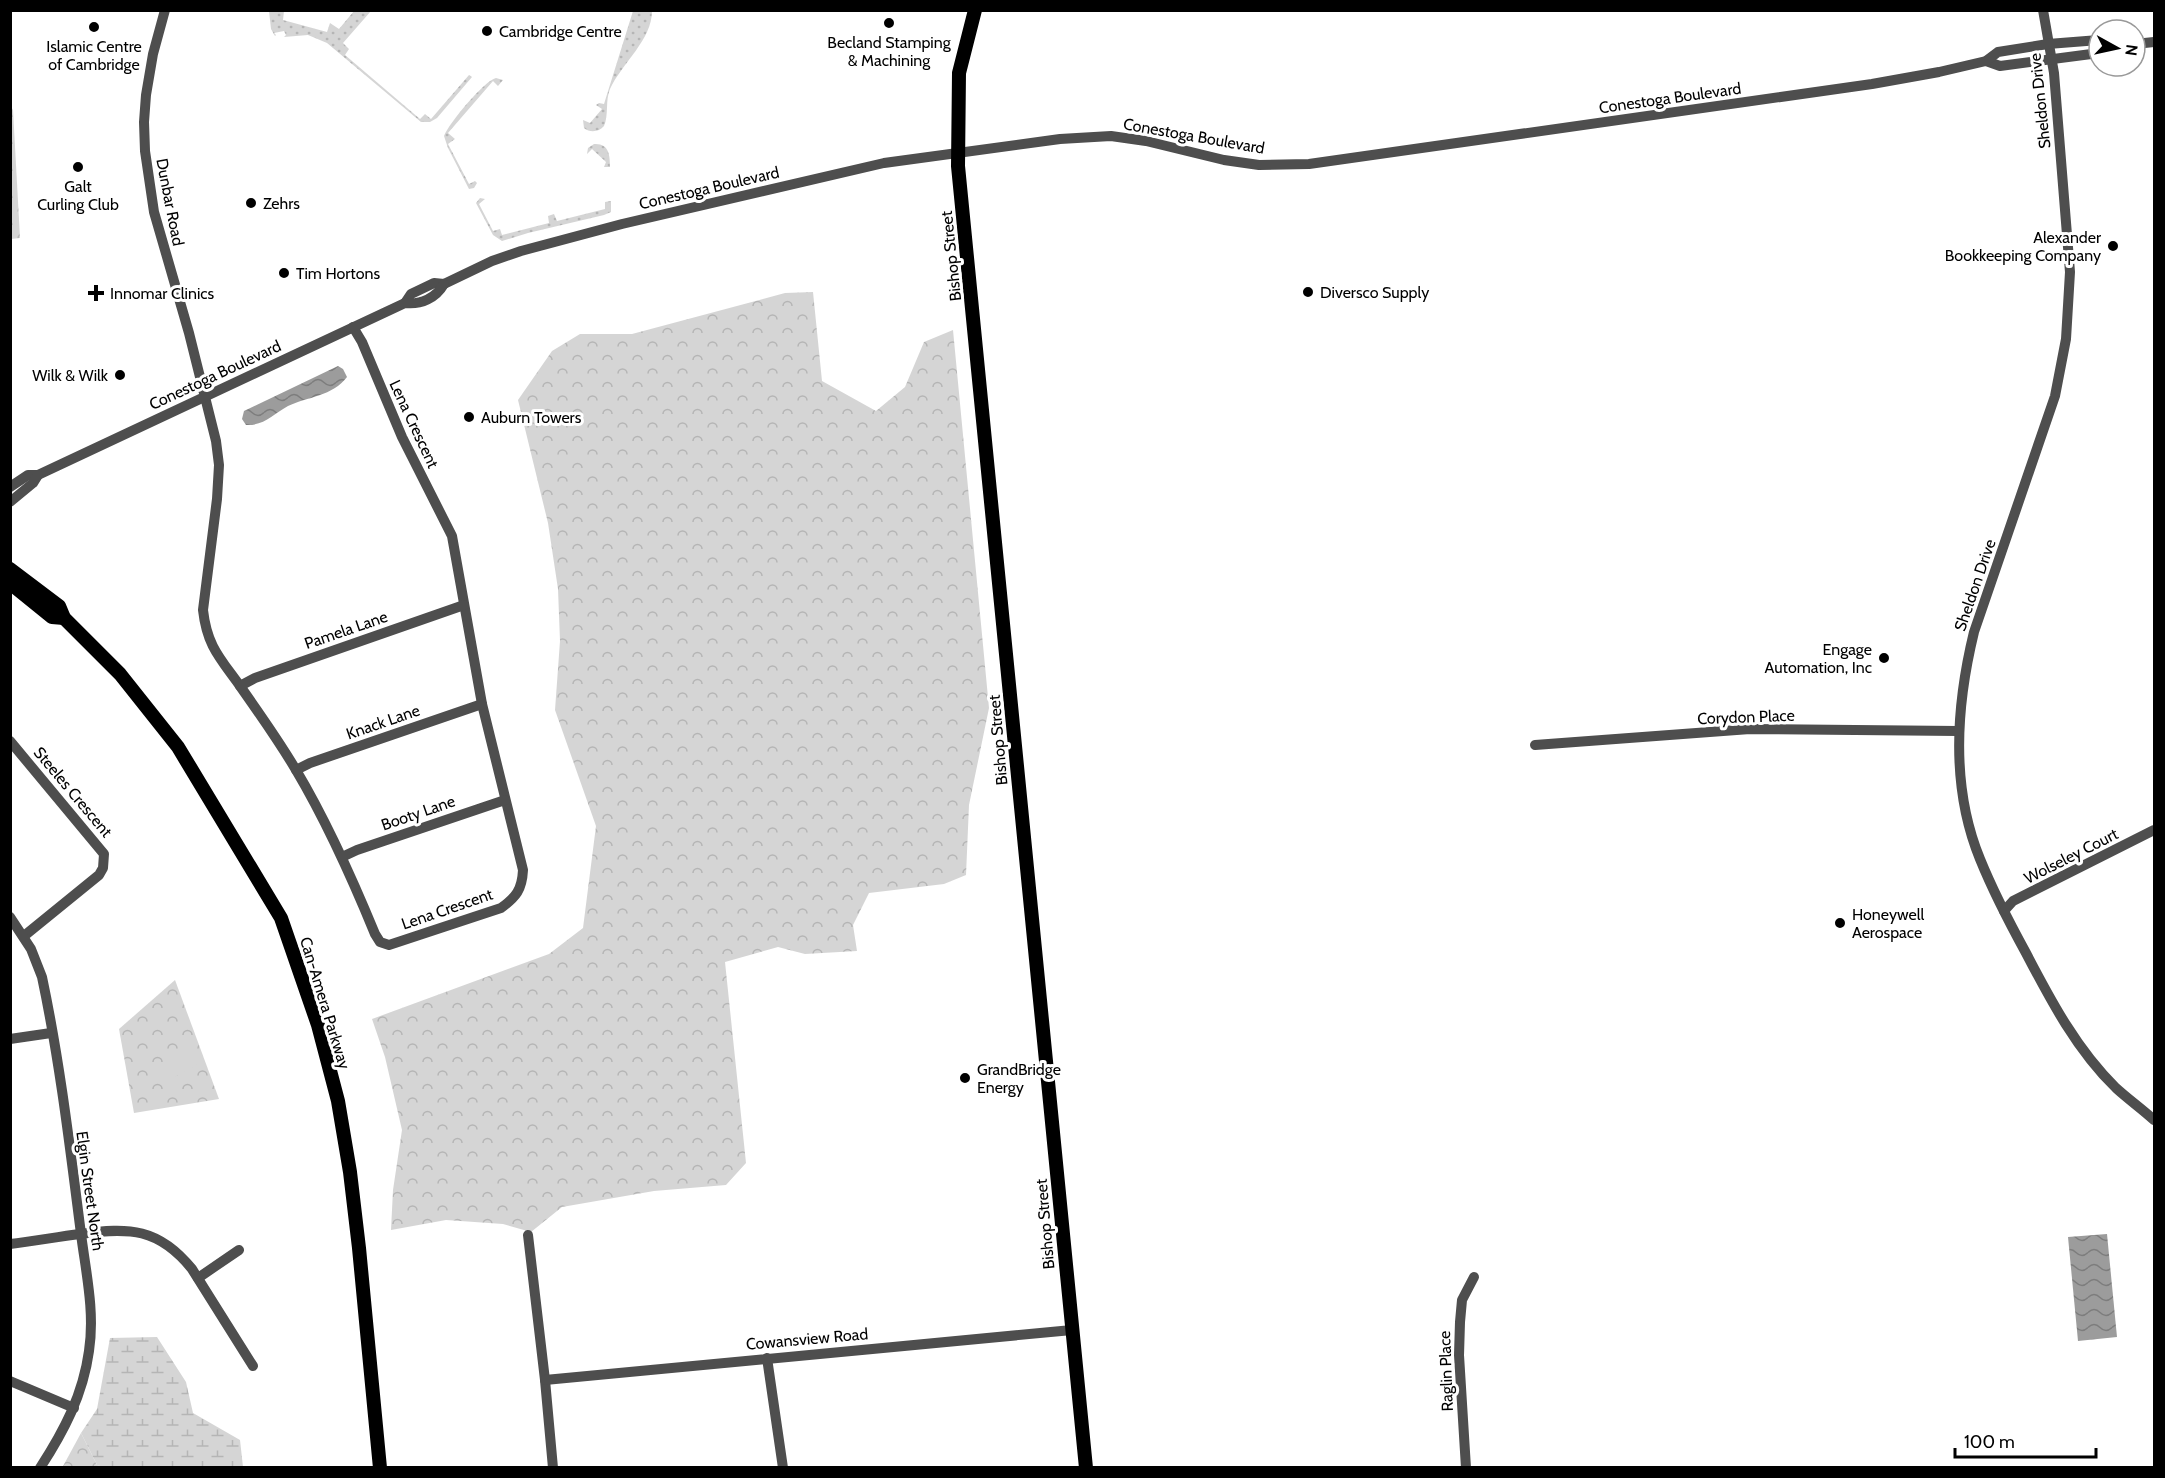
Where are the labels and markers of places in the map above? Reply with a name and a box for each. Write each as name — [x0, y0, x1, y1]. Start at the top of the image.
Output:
marker: Becland Stamping & Machining — [882, 16, 896, 30]
marker: Islamic Centre of Cambridge — [87, 20, 101, 34]
place label: Cambridge Centre — [499, 22, 622, 41]
marker: Cambridge Centre — [480, 24, 494, 38]
place label: Becland Stamping & Machining — [827, 33, 952, 70]
place label: Islamic Centre of Cambridge — [46, 37, 142, 74]
marker: Galt Curling Club — [71, 160, 85, 174]
place label: Galt Curling Club — [37, 177, 119, 214]
place label: Zehrs — [263, 194, 300, 213]
marker: Zehrs — [244, 196, 258, 210]
place label: Alexander Bookkeeping Company — [1945, 228, 2102, 265]
marker: Alexander Bookkeeping Company — [2106, 239, 2120, 253]
place label: Tim Hortons — [296, 264, 380, 283]
marker: Tim Hortons — [277, 266, 291, 280]
place label: Diversco Supply — [1320, 283, 1429, 302]
marker: Innomar Clinics — [87, 284, 105, 302]
place label: Innomar Clinics — [110, 284, 215, 303]
marker: Diversco Supply — [1301, 285, 1315, 299]
place label: Wilk & Wilk — [32, 366, 109, 385]
marker: Wilk & Wilk — [113, 368, 127, 382]
place label: Auburn Towers — [481, 408, 582, 427]
marker: Auburn Towers — [462, 410, 476, 424]
place label: Engage Automation, Inc — [1765, 640, 1872, 677]
marker: Engage Automation, Inc — [1877, 651, 1891, 665]
place label: Honeywell Aerospace — [1852, 905, 1924, 942]
marker: Honeywell Aerospace — [1833, 916, 1847, 930]
place label: GrandBridge Energy — [977, 1060, 1061, 1097]
marker: GrandBridge Energy — [958, 1071, 972, 1085]

